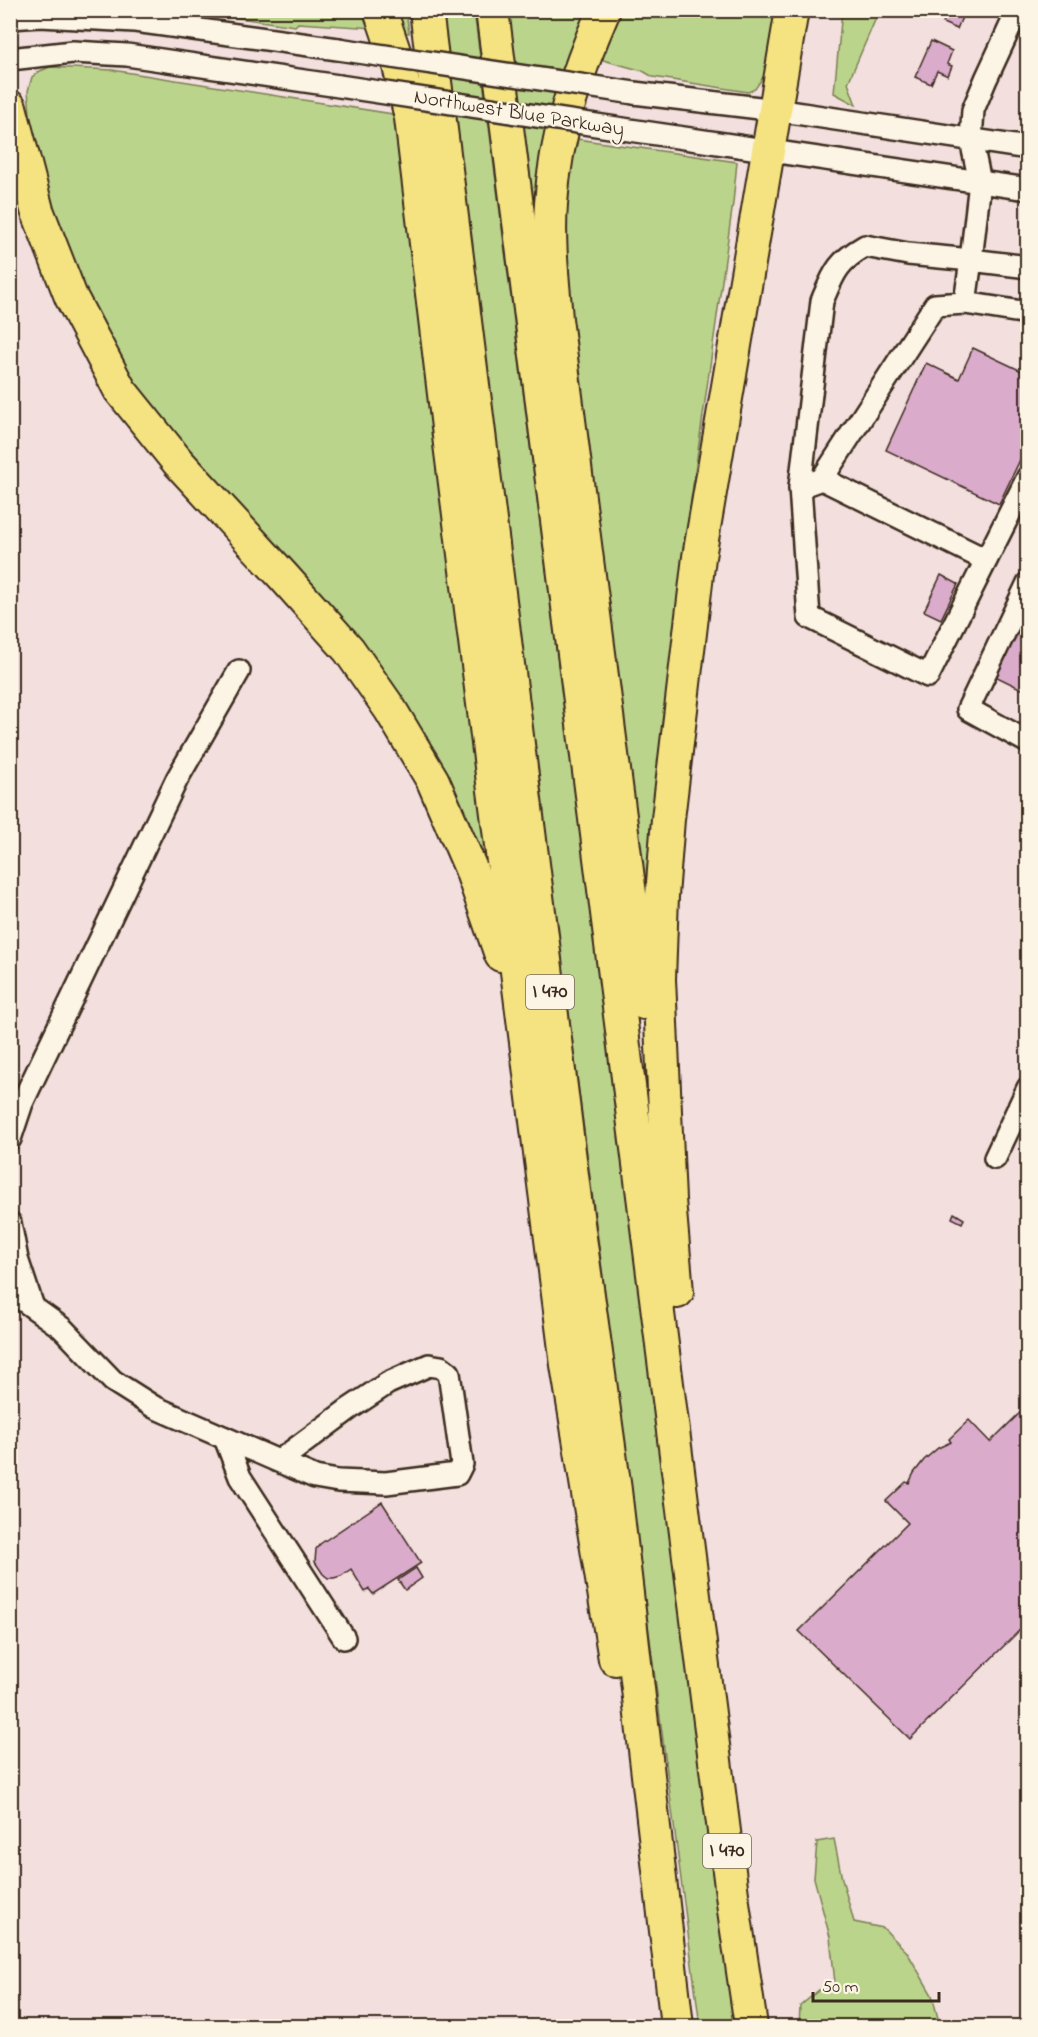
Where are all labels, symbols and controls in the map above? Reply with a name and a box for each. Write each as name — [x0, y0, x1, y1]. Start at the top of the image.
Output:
street label: Northwest Blue Parkway — [411, 83, 626, 147]
road number: I 470 — [526, 975, 574, 1009]
road number: I 470 — [703, 1834, 751, 1868]
scale bar — [813, 1965, 939, 2003]
text: 50 m — [822, 1975, 859, 2001]

